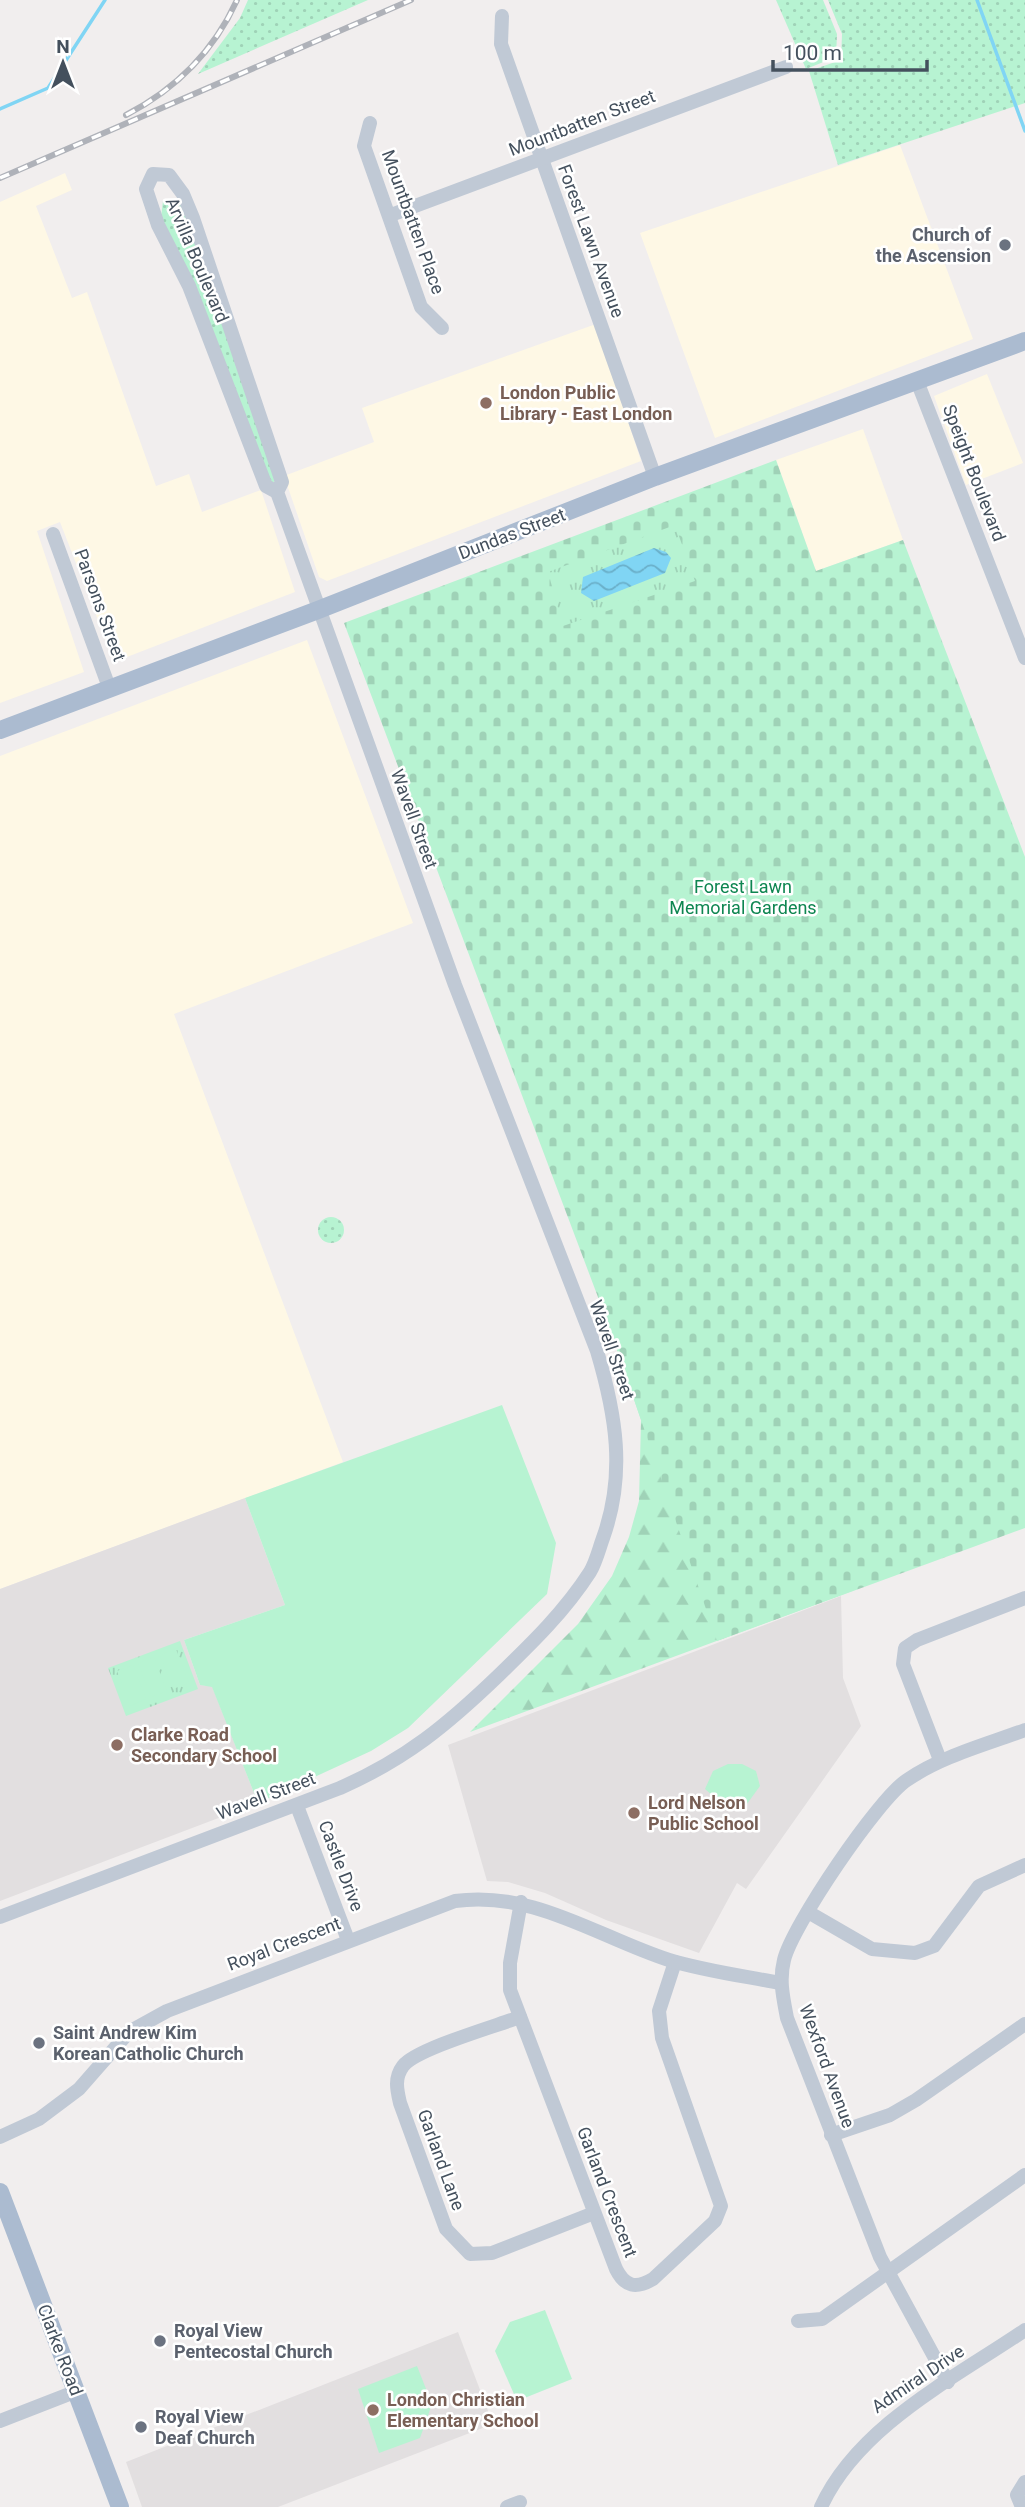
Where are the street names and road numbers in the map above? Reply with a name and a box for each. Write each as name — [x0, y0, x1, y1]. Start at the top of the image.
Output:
street label: Mountbatten Street — [506, 85, 658, 160]
street label: Mountbatten Place — [378, 147, 449, 297]
street label: Forest Lawn Avenue — [554, 161, 629, 320]
street label: Arvilla Boulevard — [162, 194, 233, 325]
street label: Speight Boulevard — [939, 401, 1010, 544]
street label: Dundas Street — [455, 503, 568, 564]
street label: Parsons Street — [70, 546, 131, 664]
street label: Wavell Street — [387, 766, 442, 871]
street label: Wavell Street — [586, 1297, 639, 1403]
street label: Wavell Street — [213, 1767, 318, 1824]
street label: Castle Drive — [315, 1817, 368, 1914]
street label: Royal Crescent — [224, 1912, 343, 1975]
street label: Wexford Avenue — [795, 2001, 860, 2131]
street label: Garland Lane — [414, 2107, 469, 2213]
street label: Garland Crescent — [573, 2124, 642, 2260]
street label: Clarke Road — [33, 2301, 88, 2399]
street label: Admiral Drive — [868, 2340, 968, 2417]

